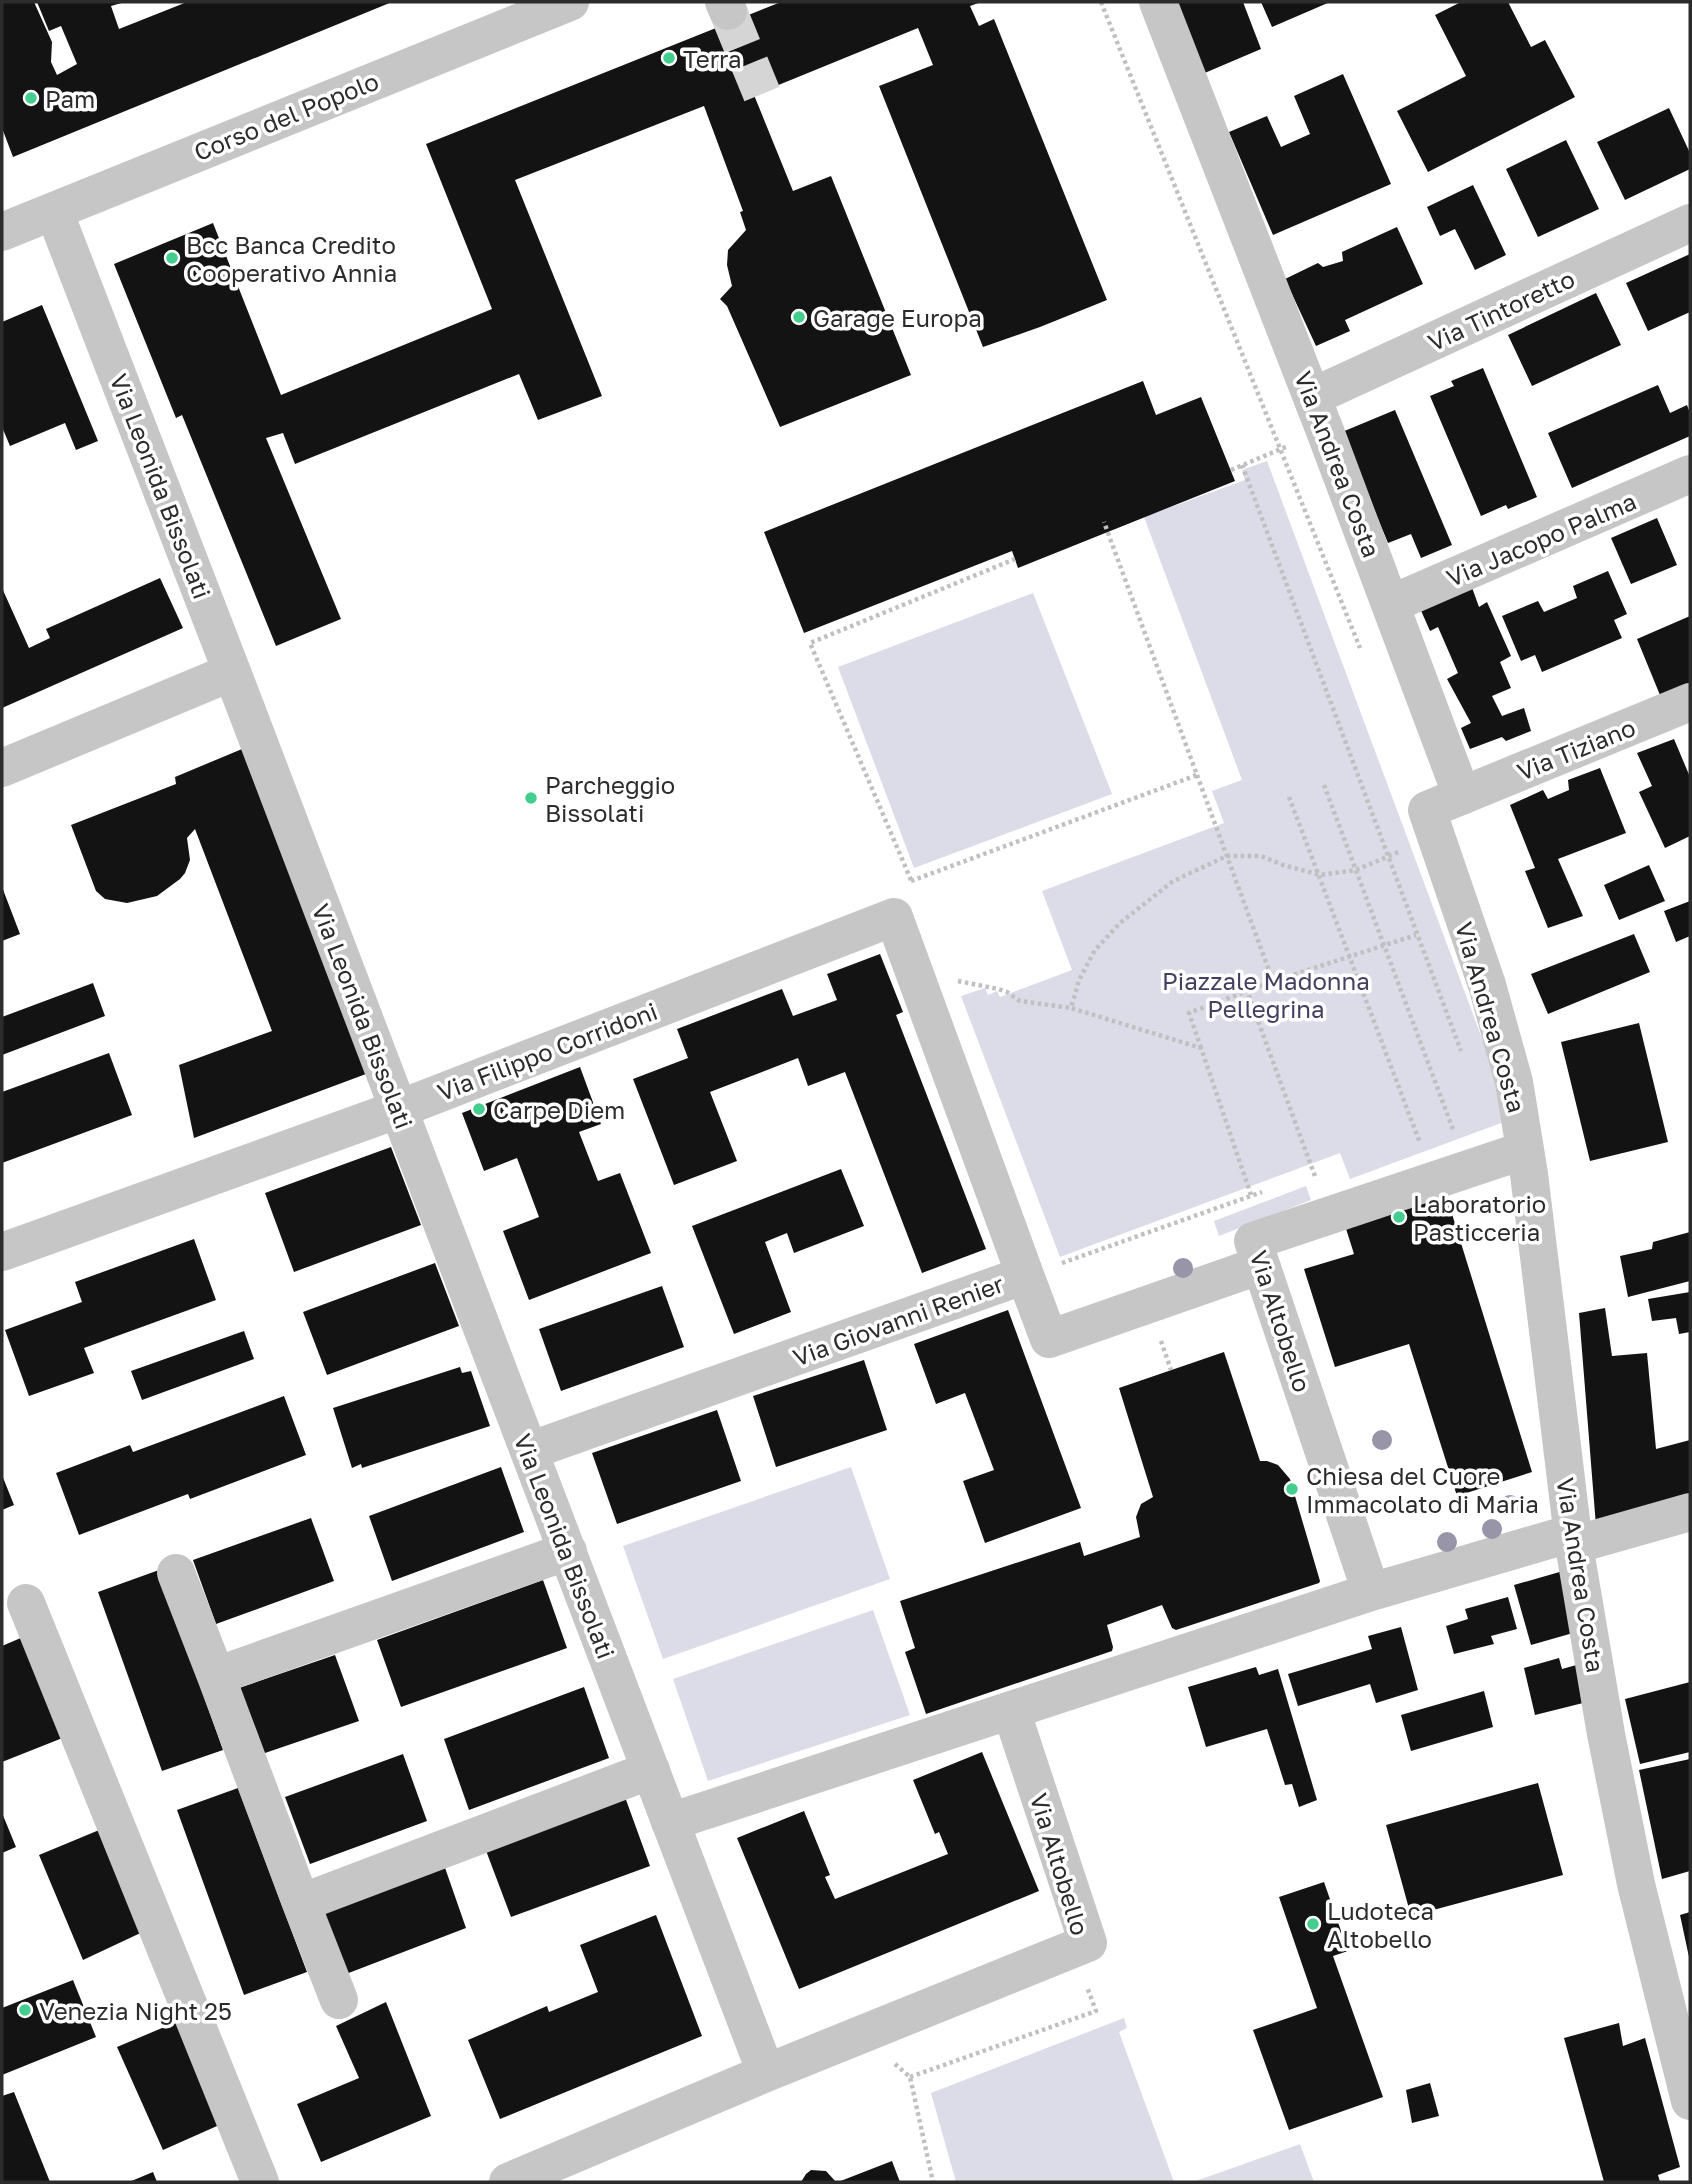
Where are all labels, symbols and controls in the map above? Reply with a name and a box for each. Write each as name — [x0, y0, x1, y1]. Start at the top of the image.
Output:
place label: Terra — [683, 44, 742, 73]
marker: Terra — [661, 50, 677, 66]
street label: Corso del Popolo — [189, 66, 383, 166]
place label: Pam — [45, 84, 95, 113]
marker: Pam — [23, 90, 39, 106]
place label: Bcc Banca Credito Cooperativo Annia — [186, 230, 397, 287]
marker: Bcc Banca Credito Cooperativo Annia — [164, 250, 180, 266]
street label: Via Tintoretto — [1423, 263, 1579, 357]
place label: Garage Europa — [813, 303, 982, 332]
marker: Garage Europa — [791, 309, 807, 325]
street label: Via Andrea Costa — [1289, 367, 1387, 561]
street label: Via Leonida Bissolati — [105, 369, 217, 603]
street label: Via Jacopo Palma — [1442, 486, 1640, 592]
street label: Via Tiziano — [1513, 712, 1639, 786]
place label: Parcheggio Bissolati — [545, 770, 675, 827]
marker: Parcheggio Bissolati — [523, 790, 539, 806]
street label: Via Leonida Bissolati — [307, 899, 419, 1133]
street label: Via Andrea Costa — [1450, 918, 1532, 1116]
park label: Piazzale Madonna Pellegrina — [1162, 966, 1370, 1023]
street label: Via Filippo Corridoni — [433, 996, 661, 1106]
place label: Carpe Diem — [493, 1095, 625, 1124]
marker: Carpe Diem — [471, 1101, 487, 1117]
place label: Laboratorio Pasticceria — [1413, 1189, 1546, 1246]
marker: Laboratorio Pasticceria — [1391, 1209, 1407, 1225]
street label: Via Altobello — [1244, 1247, 1318, 1395]
street label: Via Giovanni Renier — [789, 1268, 1007, 1372]
street label: Via Leonida Bissolati — [509, 1429, 621, 1663]
place label: Chiesa del Cuore Immacolato di Maria — [1306, 1461, 1539, 1518]
street label: Via Andrea Costa — [1551, 1476, 1611, 1674]
marker: Chiesa del Cuore Immacolato di Maria — [1284, 1481, 1300, 1497]
street label: Via Altobello — [1025, 1789, 1095, 1939]
place label: Ludoteca Altobello — [1327, 1896, 1434, 1953]
marker: Ludoteca Altobello — [1305, 1916, 1321, 1932]
place label: Venezia Night 25 — [39, 1996, 232, 2025]
marker: Venezia Night 25 — [17, 2002, 33, 2018]

